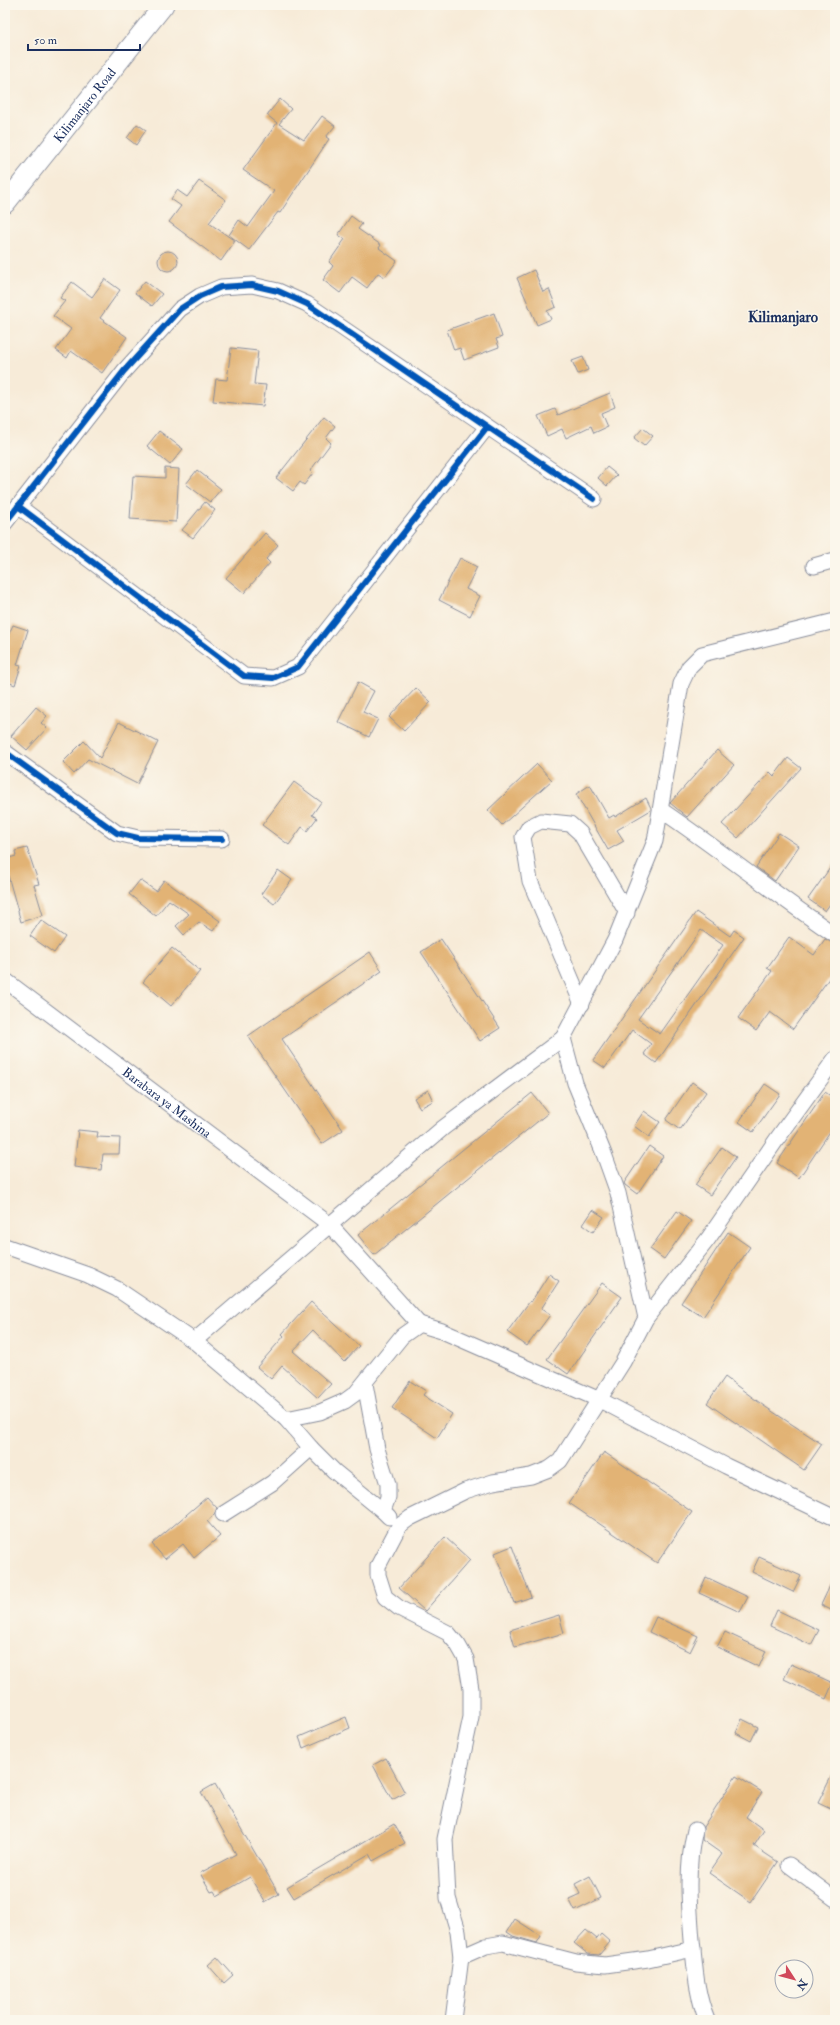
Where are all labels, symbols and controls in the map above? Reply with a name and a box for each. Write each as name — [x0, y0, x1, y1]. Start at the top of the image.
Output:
scale bar — [28, 26, 140, 52]
text: 50 m — [34, 33, 58, 48]
street label: Kilimanjaro Road — [50, 64, 120, 146]
district label: Kilimanjaro — [748, 308, 819, 327]
street label: Barabara ya Mashina — [119, 1064, 215, 1142]
north arrow — [774, 1959, 814, 1999]
text: N — [793, 1976, 810, 1993]

